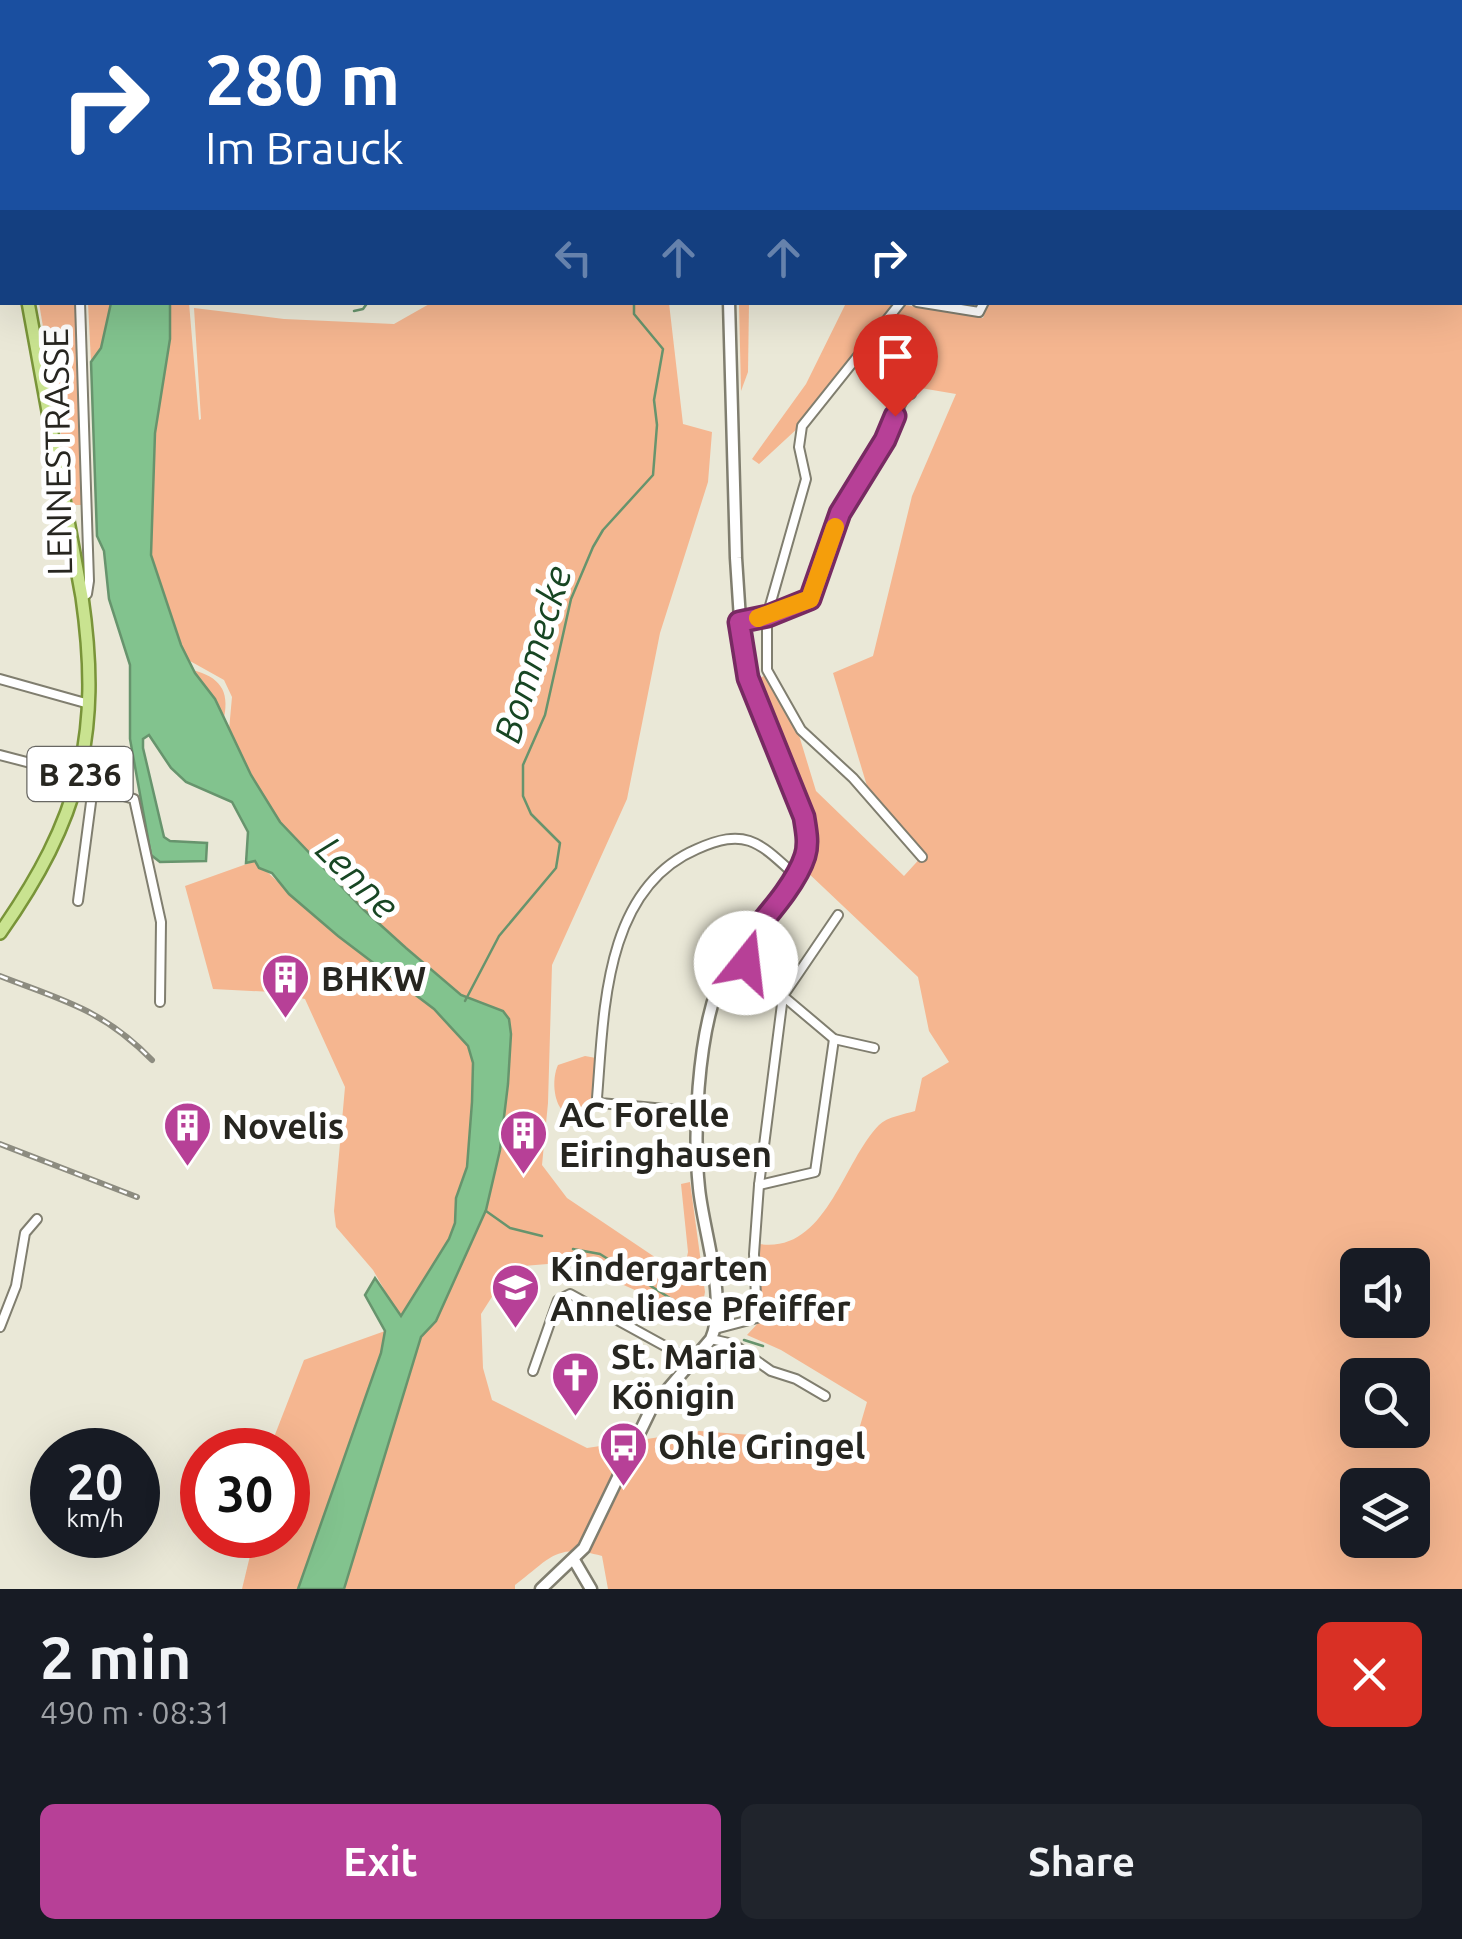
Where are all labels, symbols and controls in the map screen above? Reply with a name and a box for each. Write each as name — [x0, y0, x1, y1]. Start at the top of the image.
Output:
icon: right — [40, 40, 170, 170]
text: 280 m — [205, 40, 400, 118]
text: Im Brauck — [205, 122, 404, 173]
icon: left — [546, 230, 601, 285]
icon: ahead — [651, 230, 706, 285]
icon: ahead — [756, 230, 811, 285]
icon: right — [861, 230, 916, 285]
pin — [853, 314, 938, 417]
street label: LENNESTRASSE — [35, 328, 79, 576]
icon: arrive — [868, 329, 923, 384]
water label: Bommecke — [485, 561, 579, 747]
road number: B 236 — [28, 747, 132, 801]
water label: Lenne — [309, 828, 407, 926]
position arrow — [694, 911, 798, 1015]
building icon: BHKW — [260, 952, 312, 1020]
place label: BHKW — [321, 958, 426, 998]
place label: AC Forelle Eiringhausen — [559, 1094, 772, 1174]
building icon: Novelis — [161, 1100, 213, 1168]
place label: Novelis — [222, 1106, 344, 1146]
building icon: AC Forelle Eiringhausen — [498, 1108, 550, 1176]
place label: Kindergarten Anneliese Pfeiffer — [550, 1248, 851, 1328]
map controls — [1340, 1248, 1430, 1558]
button: sound — [1340, 1248, 1430, 1338]
school or university icon: Kindergarten Anneliese Pfeiffer — [489, 1262, 541, 1330]
place label: St. Maria Königin — [611, 1336, 757, 1416]
church icon: St. Maria Königin — [550, 1350, 602, 1418]
button: search — [1340, 1358, 1430, 1448]
bus stop icon: Ohle Gringel — [597, 1420, 649, 1488]
place label: Ohle Gringel — [658, 1426, 865, 1466]
speed limit sign: 30 — [180, 1428, 310, 1558]
text: 20 — [67, 1453, 123, 1509]
button: layers — [1340, 1468, 1430, 1558]
text: km/h — [66, 1504, 124, 1532]
button: close — [1317, 1622, 1422, 1727]
text: 2 min — [40, 1623, 192, 1690]
text: 490 m · 08:31 — [40, 1694, 232, 1730]
button: Exit — [40, 1804, 721, 1919]
button: Share — [741, 1804, 1422, 1919]

